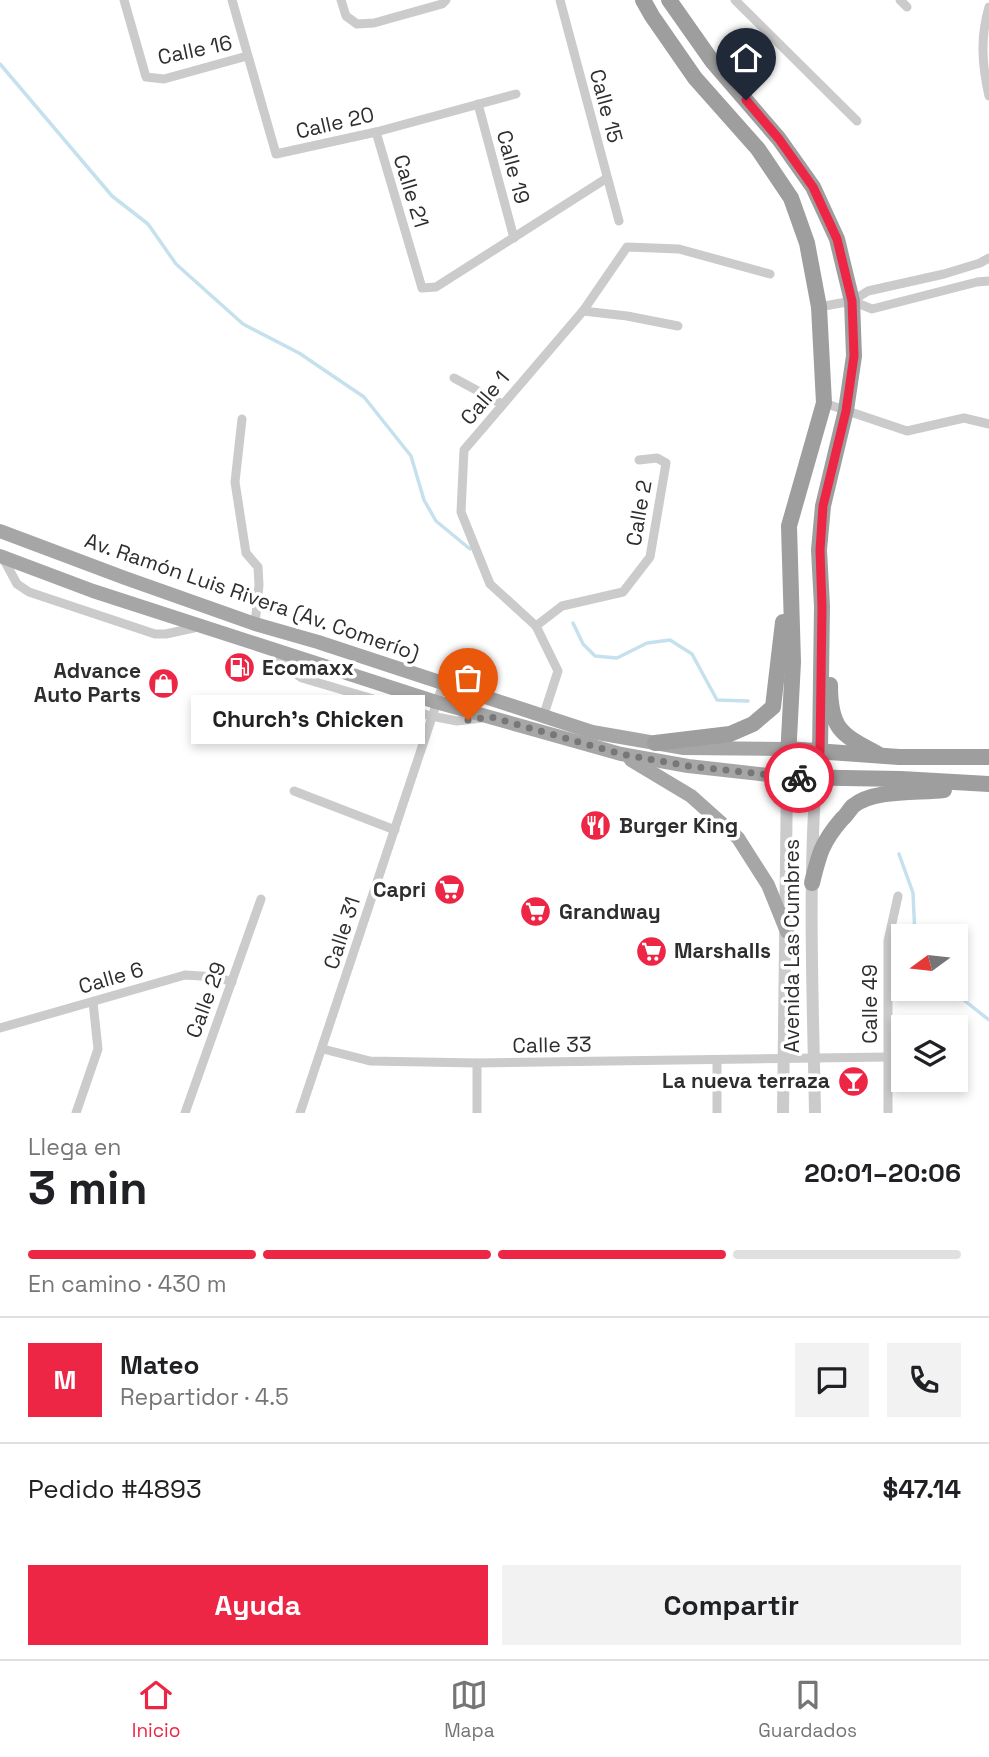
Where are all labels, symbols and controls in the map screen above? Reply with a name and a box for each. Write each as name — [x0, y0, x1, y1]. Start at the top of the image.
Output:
street label: Calle 16 — [155, 28, 235, 71]
pin — [716, 28, 776, 100]
icon: home — [727, 39, 765, 77]
street label: Calle 15 — [584, 66, 629, 146]
street label: Calle 20 — [293, 100, 377, 145]
street label: Calle 19 — [491, 127, 536, 207]
street label: Calle 21 — [388, 151, 435, 231]
street label: Calle 1 — [454, 365, 515, 430]
street label: Calle 2 — [619, 478, 658, 548]
street label: Av. Ramón Luis Rivera (Av. Comerío) — [81, 526, 423, 667]
pin — [438, 648, 498, 720]
fuel station icon: Ecomaxx — [222, 651, 256, 685]
place label: Ecomaxx — [262, 654, 354, 681]
place label: Advance Auto Parts — [34, 657, 141, 708]
icon: bag — [449, 659, 487, 697]
shop icon: Advance Auto Parts — [147, 666, 181, 700]
callout: Church's Chicken — [192, 696, 426, 744]
text: Church's Chicken — [212, 704, 404, 734]
courier — [764, 743, 834, 813]
icon: bike — [780, 759, 818, 797]
restaurant icon: Burger King — [579, 809, 613, 843]
place label: Burger King — [619, 812, 738, 839]
street label: Avenida Las Cumbres — [778, 839, 805, 1053]
supermarket icon: Capri — [432, 873, 466, 907]
place label: Capri — [373, 876, 426, 903]
street label: Calle 31 — [317, 893, 366, 973]
supermarket icon: Grandway — [519, 895, 553, 929]
place label: Grandway — [559, 898, 661, 925]
north arrow — [891, 924, 968, 1001]
map controls — [891, 924, 968, 1092]
supermarket icon: Marshalls — [634, 934, 668, 968]
place label: Marshalls — [674, 937, 771, 964]
street label: Calle 6 — [75, 955, 147, 1000]
street label: Calle 29 — [179, 958, 232, 1042]
street label: Calle 49 — [856, 964, 883, 1044]
button: layers — [891, 1015, 968, 1092]
street label: Calle 33 — [512, 1030, 592, 1059]
bar icon: La nueva terraza — [836, 1064, 870, 1098]
place label: La nueva terraza — [662, 1067, 830, 1094]
text: Llega en — [28, 1132, 121, 1162]
text: 20:01–20:06 — [804, 1156, 961, 1190]
text: 3 min — [28, 1159, 148, 1217]
text: En camino · 430 m — [28, 1269, 227, 1299]
button: chat — [795, 1343, 869, 1417]
button: phone — [887, 1343, 961, 1417]
text: Mateo — [120, 1348, 199, 1382]
text: M — [54, 1363, 76, 1397]
text: Repartidor · 4.5 — [120, 1382, 289, 1412]
text: Pedido #4893 — [28, 1472, 202, 1506]
text: $47.14 — [882, 1472, 961, 1506]
button: Ayuda — [28, 1565, 488, 1645]
button: Compartir — [502, 1565, 961, 1645]
tab: Inicio — [132, 1676, 181, 1743]
tab: Mapa — [444, 1676, 495, 1743]
tab: Guardados — [758, 1676, 857, 1743]

